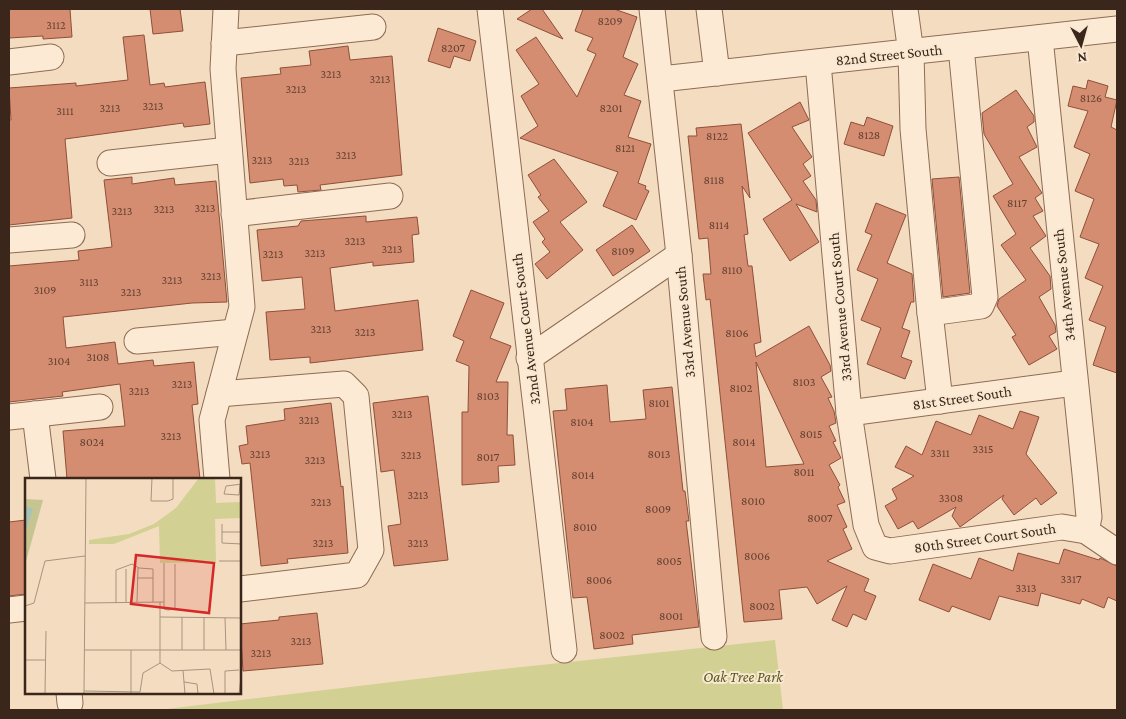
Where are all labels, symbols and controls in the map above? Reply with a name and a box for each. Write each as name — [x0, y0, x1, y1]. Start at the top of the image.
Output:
house number: 8209 — [598, 14, 623, 28]
house number: 3112 — [46, 18, 66, 32]
north arrow — [1056, 20, 1106, 70]
house number: 8207 — [441, 41, 466, 55]
street label: 82nd Street South — [835, 41, 943, 69]
text: N — [1076, 49, 1088, 66]
house number: 3213 — [320, 67, 342, 81]
house number: 3213 — [369, 72, 391, 86]
house number: 3213 — [285, 82, 307, 96]
house number: 8126 — [1080, 91, 1102, 105]
house number: 3213 — [142, 99, 164, 113]
house number: 3213 — [99, 101, 121, 115]
house number: 8201 — [600, 101, 622, 115]
house number: 3111 — [56, 104, 74, 118]
house number: 8128 — [858, 128, 880, 142]
house number: 8122 — [706, 129, 728, 143]
house number: 8121 — [615, 141, 635, 155]
house number: 3213 — [335, 148, 357, 162]
house number: 3213 — [251, 153, 273, 167]
house number: 3213 — [288, 154, 310, 168]
house number: 8118 — [704, 173, 724, 187]
house number: 8117 — [1007, 196, 1027, 210]
house number: 3213 — [194, 201, 216, 215]
house number: 3213 — [153, 202, 175, 216]
house number: 3213 — [111, 204, 133, 218]
house number: 8114 — [709, 218, 729, 232]
street label: 34th Avenue South — [1050, 228, 1078, 342]
street label: 33rd Avenue Court South — [826, 232, 854, 382]
house number: 3213 — [344, 234, 366, 248]
house number: 3213 — [381, 242, 403, 256]
house number: 8109 — [611, 244, 635, 258]
house number: 3213 — [304, 246, 326, 260]
house number: 3213 — [262, 247, 284, 261]
street label: 32nd Avenue Court South — [509, 252, 543, 406]
house number: 8110 — [721, 263, 743, 277]
street label: 33rd Avenue South — [672, 265, 698, 379]
house number: 3213 — [200, 269, 222, 283]
house number: 3213 — [161, 273, 183, 287]
house number: 3113 — [79, 275, 99, 289]
house number: 3109 — [34, 283, 56, 297]
house number: 3213 — [120, 285, 142, 299]
house number: 3213 — [310, 322, 332, 336]
house number: 3213 — [354, 325, 376, 339]
house number: 8106 — [725, 326, 749, 340]
house number: 3108 — [87, 350, 109, 364]
house number: 3104 — [48, 354, 70, 368]
house number: 8103 — [793, 375, 816, 389]
house number: 3213 — [171, 377, 193, 391]
house number: 8102 — [730, 381, 753, 395]
street label: 81st Street South — [911, 383, 1013, 413]
house number: 3213 — [128, 384, 150, 398]
house number: 8103 — [477, 389, 500, 403]
house number: 8101 — [648, 396, 670, 410]
house number: 3213 — [391, 407, 413, 421]
house number: 3213 — [298, 413, 320, 427]
house number: 8104 — [570, 415, 594, 429]
house number: 8015 — [800, 427, 822, 441]
house number: 3213 — [160, 429, 182, 443]
house number: 8024 — [80, 435, 104, 449]
house number: 8014 — [732, 435, 756, 449]
house number: 3315 — [973, 442, 993, 456]
house number: 3311 — [930, 446, 950, 460]
house number: 3213 — [249, 447, 271, 461]
house number: 8013 — [648, 447, 671, 461]
house number: 3213 — [400, 448, 422, 462]
house number: 8017 — [477, 450, 500, 464]
house number: 3213 — [304, 453, 326, 467]
house number: 8011 — [793, 465, 815, 479]
house number: 8014 — [571, 468, 595, 482]
inset map — [25, 478, 241, 694]
house number: 3213 — [407, 488, 429, 502]
house number: 3308 — [939, 491, 963, 505]
house number: 8010 — [741, 494, 765, 508]
house number: 3213 — [310, 495, 332, 509]
house number: 8009 — [645, 502, 671, 516]
house number: 8007 — [807, 511, 833, 525]
house number: 8010 — [573, 520, 597, 534]
street label: 80th Street Court South — [913, 520, 1057, 556]
house number: 3213 — [312, 536, 334, 550]
house number: 3213 — [407, 536, 429, 550]
house number: 8006 — [744, 549, 770, 563]
house number: 8005 — [656, 554, 682, 568]
house number: 3317 — [1061, 572, 1082, 586]
house number: 8006 — [586, 573, 612, 587]
house number: 3313 — [1015, 581, 1037, 595]
house number: 8002 — [749, 599, 775, 613]
house number: 8001 — [659, 609, 683, 623]
house number: 8002 — [599, 628, 625, 642]
house number: 3213 — [290, 634, 312, 648]
house number: 3213 — [250, 646, 272, 660]
park label: Oak Tree Park — [703, 669, 784, 685]

